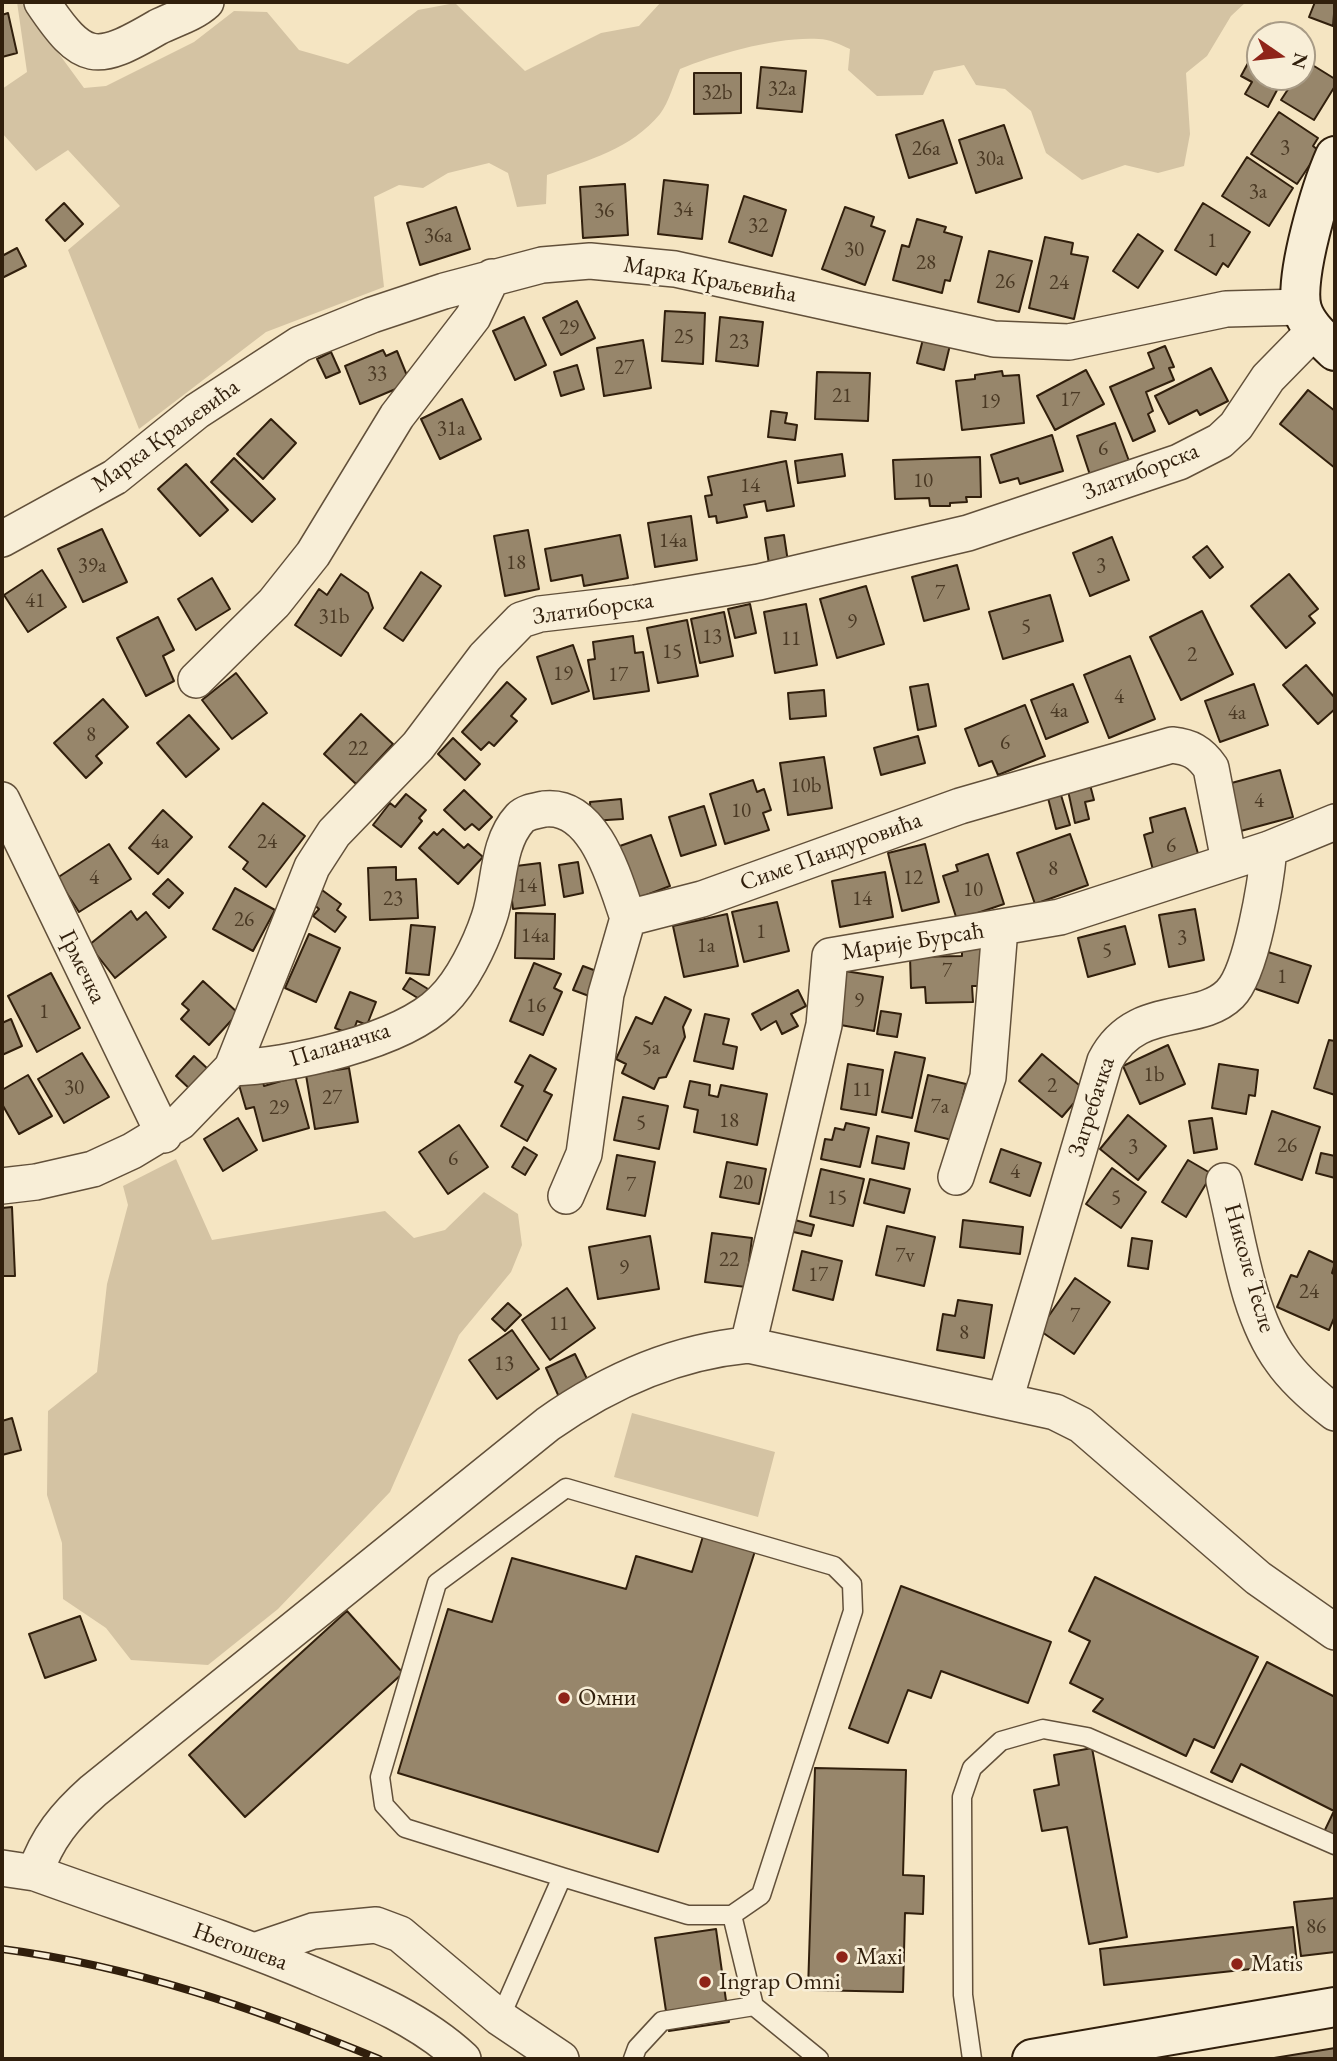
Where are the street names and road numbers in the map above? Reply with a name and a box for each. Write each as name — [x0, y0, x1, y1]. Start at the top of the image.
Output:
street label: Марка Краљевића — [621, 251, 799, 309]
street label: Марка Краљевића — [87, 373, 245, 499]
street label: Златиборска — [1079, 437, 1203, 507]
street label: Златиборска — [531, 586, 655, 632]
street label: Симе Пандуровића — [736, 806, 926, 898]
street label: Марије Бурсаћ — [840, 917, 986, 967]
street label: Грмечка — [52, 926, 112, 1008]
street label: Паланачка — [286, 1016, 394, 1074]
street label: Загребачка — [1062, 1053, 1122, 1161]
street label: Николе Тесле — [1217, 1200, 1281, 1336]
street label: Његошева — [189, 1917, 291, 1977]

